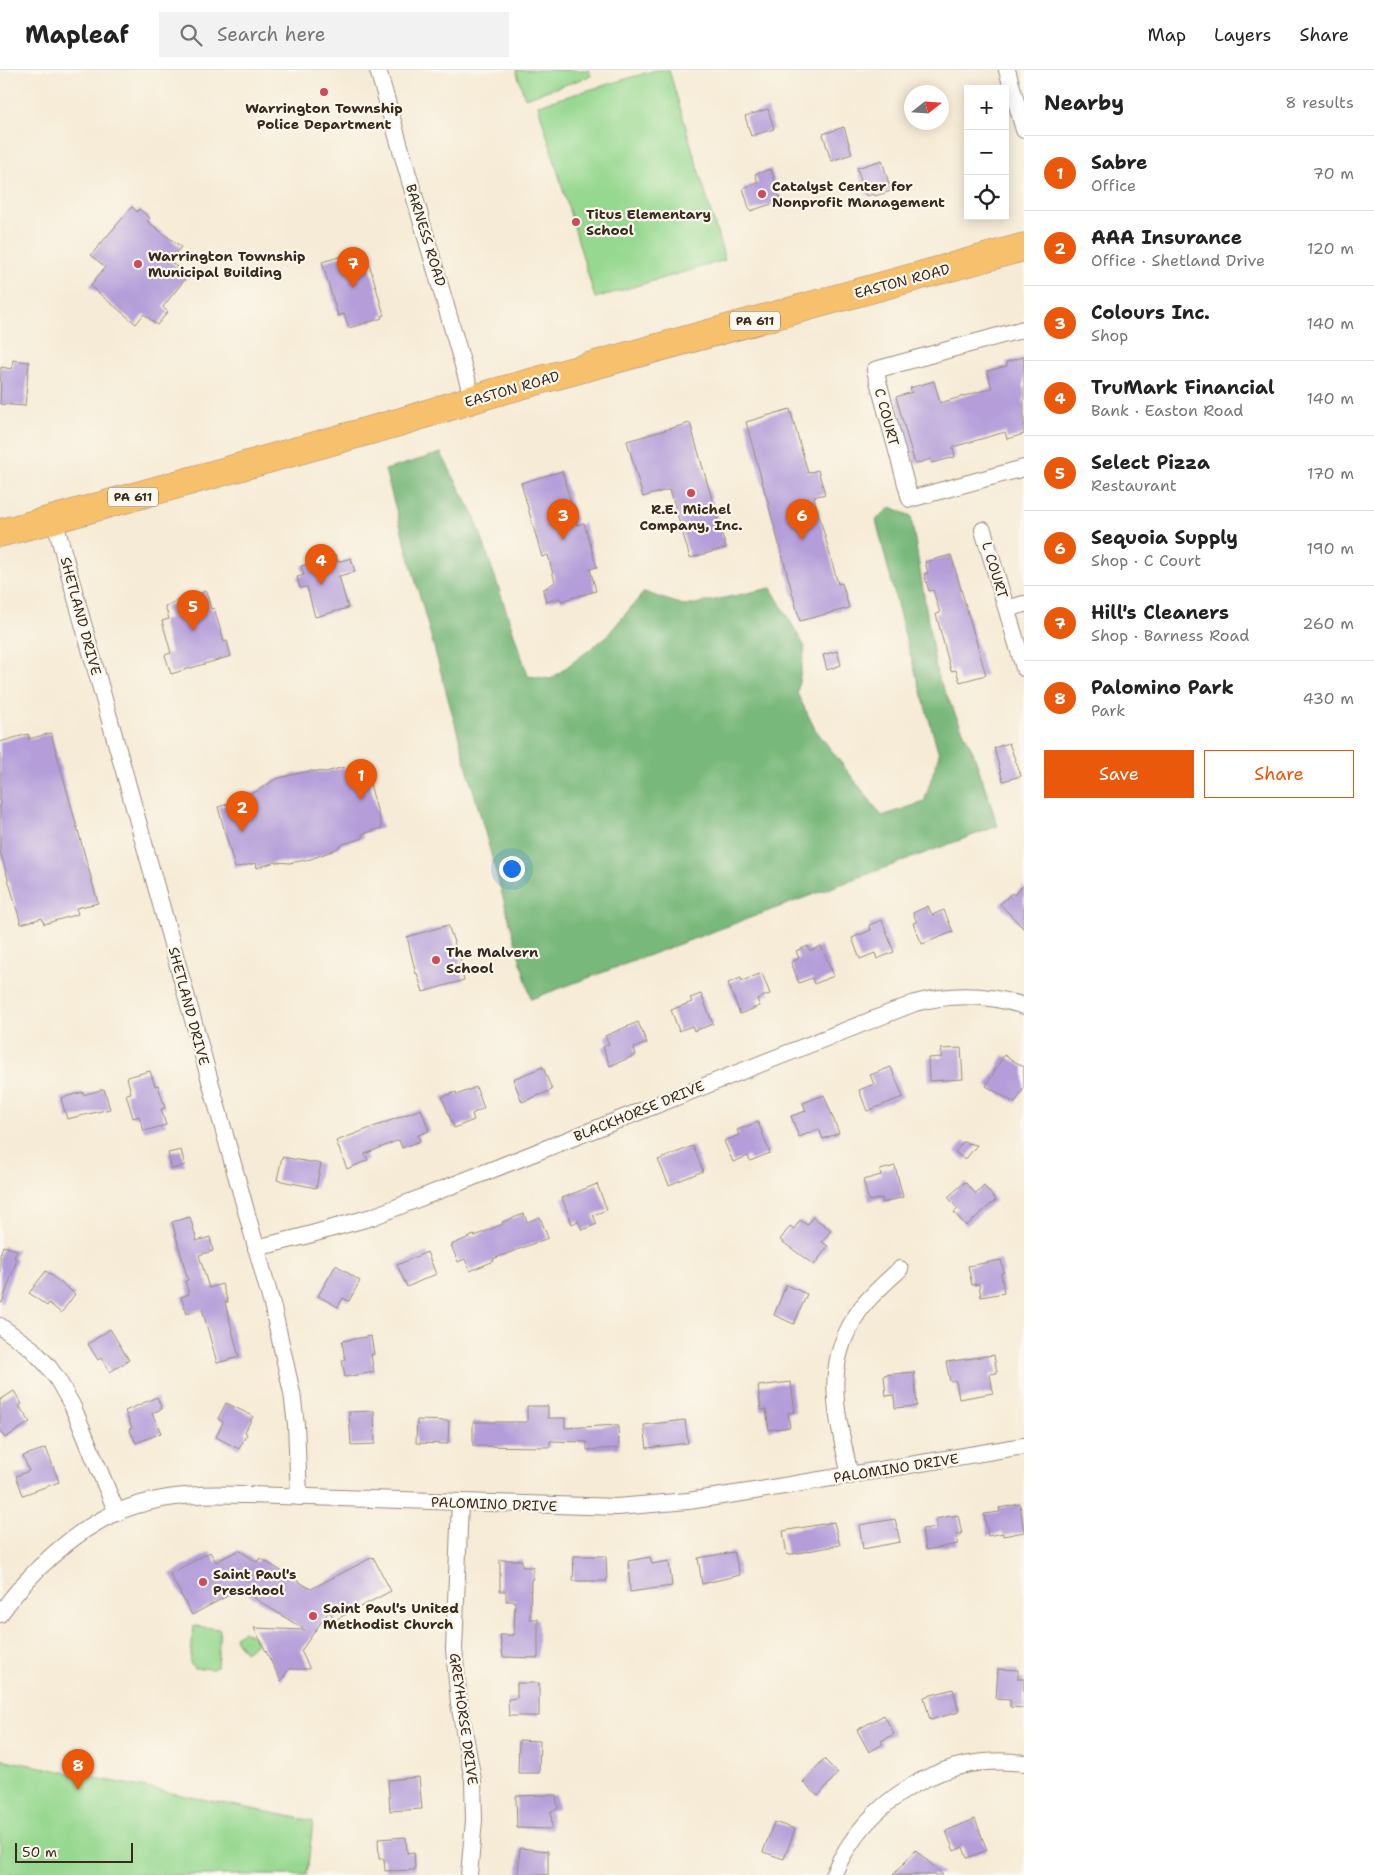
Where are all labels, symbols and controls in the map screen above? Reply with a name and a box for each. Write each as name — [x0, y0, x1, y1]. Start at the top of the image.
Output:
search box — [159, 12, 509, 57]
text: Mapleaf — [25, 19, 129, 51]
icon: search — [177, 21, 205, 49]
text: Search here — [217, 22, 325, 47]
text: Map — [1148, 23, 1186, 47]
text: Layers — [1214, 23, 1271, 47]
text: Share — [1299, 23, 1349, 47]
north arrow — [904, 85, 949, 130]
map controls — [964, 85, 1009, 220]
button: + — [964, 85, 1009, 130]
marker: Warrington Township Police Department — [318, 86, 330, 98]
text: Nearby — [1044, 89, 1124, 117]
text: 8 results — [1285, 92, 1354, 113]
place label: Warrington Township Police Department — [245, 99, 403, 133]
button: − — [964, 130, 1009, 175]
text: Sabre — [1091, 150, 1147, 175]
text: 1 — [1056, 163, 1064, 184]
text: 70 m — [1313, 163, 1354, 184]
button: locate — [964, 175, 1009, 220]
text: Office — [1091, 175, 1136, 196]
place label: Catalyst Center for Nonprofit Management — [772, 177, 945, 211]
street label: BARNESS ROAD — [402, 182, 450, 288]
marker: Catalyst Center for Nonprofit Management — [756, 188, 768, 200]
place label: Titus Elementary School — [586, 205, 711, 239]
marker: Titus Elementary School — [570, 216, 582, 228]
text: AAA Insurance — [1091, 225, 1242, 250]
text: 2 — [1054, 238, 1066, 259]
text: 120 m — [1307, 238, 1354, 259]
place label: Warrington Township Municipal Building — [148, 247, 305, 281]
pin: 7 — [337, 247, 369, 288]
text: Office · Shetland Drive — [1091, 250, 1265, 271]
marker: Warrington Township Municipal Building — [132, 258, 144, 270]
street label: EASTON ROAD — [852, 260, 952, 302]
text: Colours Inc. — [1091, 300, 1210, 325]
road number: PA 611 — [730, 312, 780, 330]
text: 3 — [1054, 313, 1066, 334]
text: 140 m — [1307, 313, 1354, 334]
text: Shop — [1091, 325, 1128, 346]
street label: EASTON ROAD — [462, 367, 562, 411]
text: TruMark Financial — [1091, 375, 1274, 400]
street label: C COURT — [871, 386, 903, 448]
text: 4 — [1054, 388, 1066, 409]
text: 140 m — [1307, 388, 1354, 409]
text: Bank · Easton Road — [1091, 400, 1243, 421]
text: Select Pizza — [1091, 450, 1210, 475]
text: 5 — [1055, 463, 1065, 484]
text: 170 m — [1307, 463, 1354, 484]
text: Restaurant — [1091, 475, 1177, 496]
marker: R.E. Michel Company, Inc. — [685, 487, 697, 499]
road number: PA 611 — [108, 488, 158, 507]
pin: 3 — [547, 499, 579, 540]
pin: 6 — [786, 499, 818, 540]
place label: R.E. Michel Company, Inc. — [639, 500, 743, 534]
text: Sequoia Supply — [1091, 525, 1238, 550]
text: 6 — [1054, 538, 1066, 559]
text: 190 m — [1307, 538, 1354, 559]
street label: L COURT — [978, 539, 1012, 601]
pin: 4 — [305, 544, 337, 585]
text: Shop · C Court — [1091, 550, 1201, 571]
street label: SHETLAND DRIVE — [57, 555, 106, 677]
pin: 5 — [177, 590, 209, 631]
text: Hill's Cleaners — [1091, 600, 1229, 625]
text: 7 — [1054, 613, 1066, 634]
text: 260 m — [1302, 613, 1354, 634]
text: Shop · Barness Road — [1091, 625, 1249, 646]
text: Palomino Park — [1091, 675, 1234, 700]
text: 8 — [1054, 688, 1066, 709]
text: 430 m — [1303, 688, 1354, 709]
text: Park — [1091, 700, 1125, 721]
button: Save — [1044, 750, 1194, 798]
button: Share — [1204, 750, 1354, 798]
pin: 1 — [345, 759, 377, 800]
pin: 2 — [226, 791, 258, 832]
your location — [499, 856, 525, 882]
place label: The Malvern School — [446, 943, 538, 977]
street label: SHETLAND DRIVE — [165, 945, 214, 1067]
marker: The Malvern School — [430, 954, 442, 966]
street label: BLACKHORSE DRIVE — [571, 1076, 707, 1145]
street label: PALOMINO DRIVE — [832, 1449, 960, 1487]
street label: PALOMINO DRIVE — [431, 1493, 558, 1515]
place label: Saint Paul's Preschool — [213, 1565, 296, 1599]
marker: Saint Paul's Preschool — [197, 1576, 209, 1588]
place label: Saint Paul's United Methodist Church — [323, 1599, 459, 1633]
marker: Saint Paul's United Methodist Church — [307, 1610, 319, 1622]
street label: GREYHORSE DRIVE — [446, 1652, 482, 1787]
pin: 8 — [62, 1749, 94, 1790]
scale bar — [15, 1840, 132, 1863]
text: 50 m — [22, 1843, 57, 1861]

